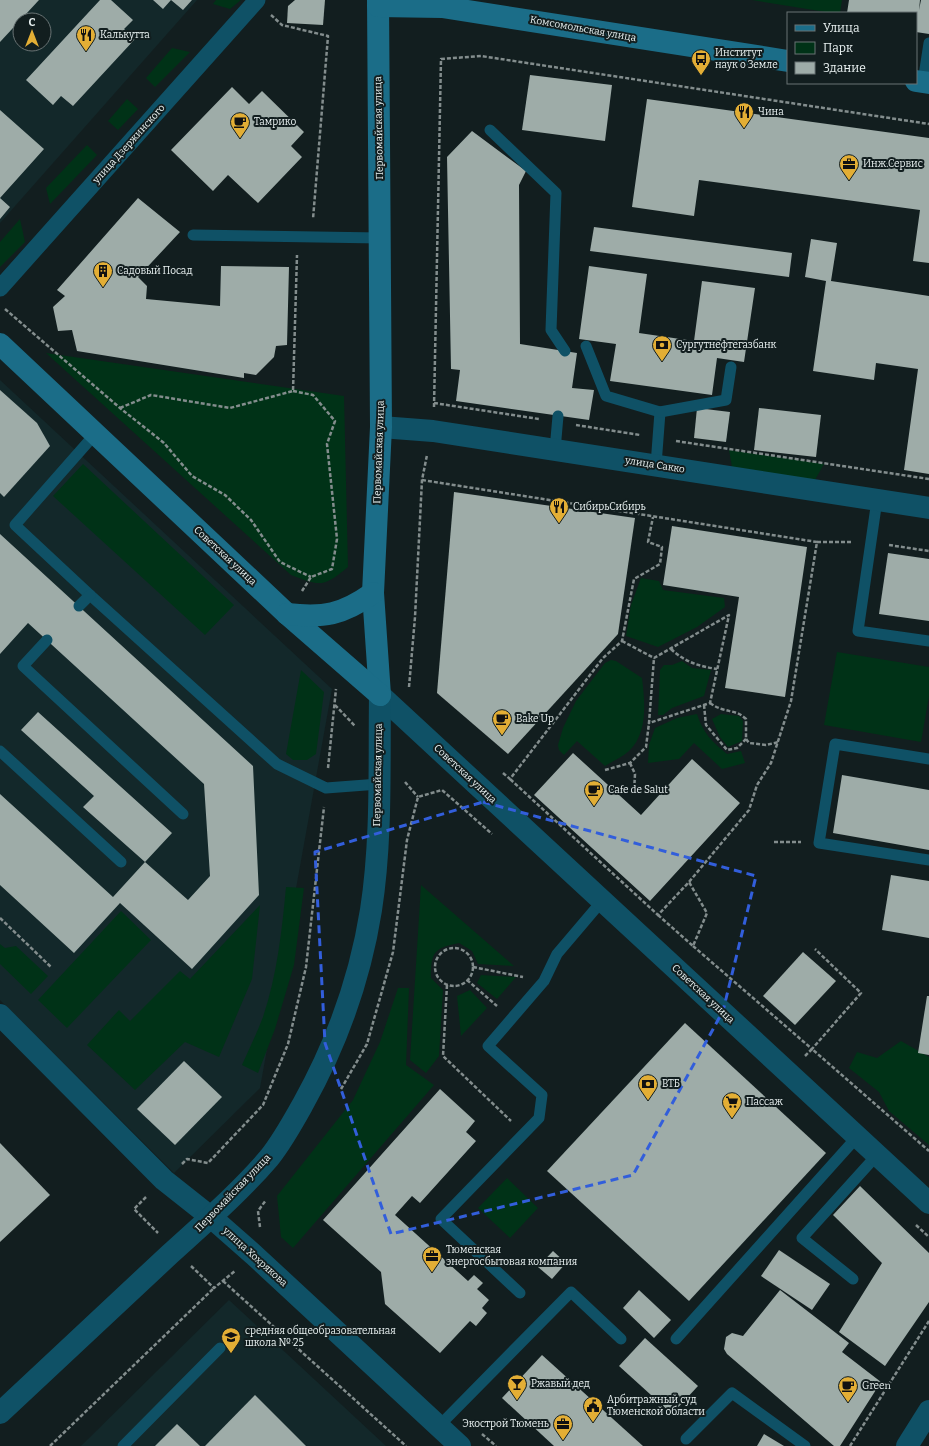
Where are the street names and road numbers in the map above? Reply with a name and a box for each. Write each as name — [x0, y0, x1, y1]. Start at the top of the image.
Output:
street label: Комсомольская улица — [529, 14, 638, 44]
street label: Первомайская улица — [372, 76, 386, 180]
street label: улица Дзержинского — [90, 102, 168, 187]
street label: Первомайская улица — [371, 400, 387, 504]
street label: улица Сакко — [623, 454, 686, 476]
street label: Советская улица — [191, 524, 259, 588]
street label: Первомайская улица — [371, 723, 385, 827]
street label: Советская улица — [431, 742, 499, 806]
street label: Советская улица — [669, 962, 737, 1026]
street label: Первомайская улица — [193, 1151, 274, 1234]
street label: улица Хохрякова — [220, 1224, 290, 1289]

